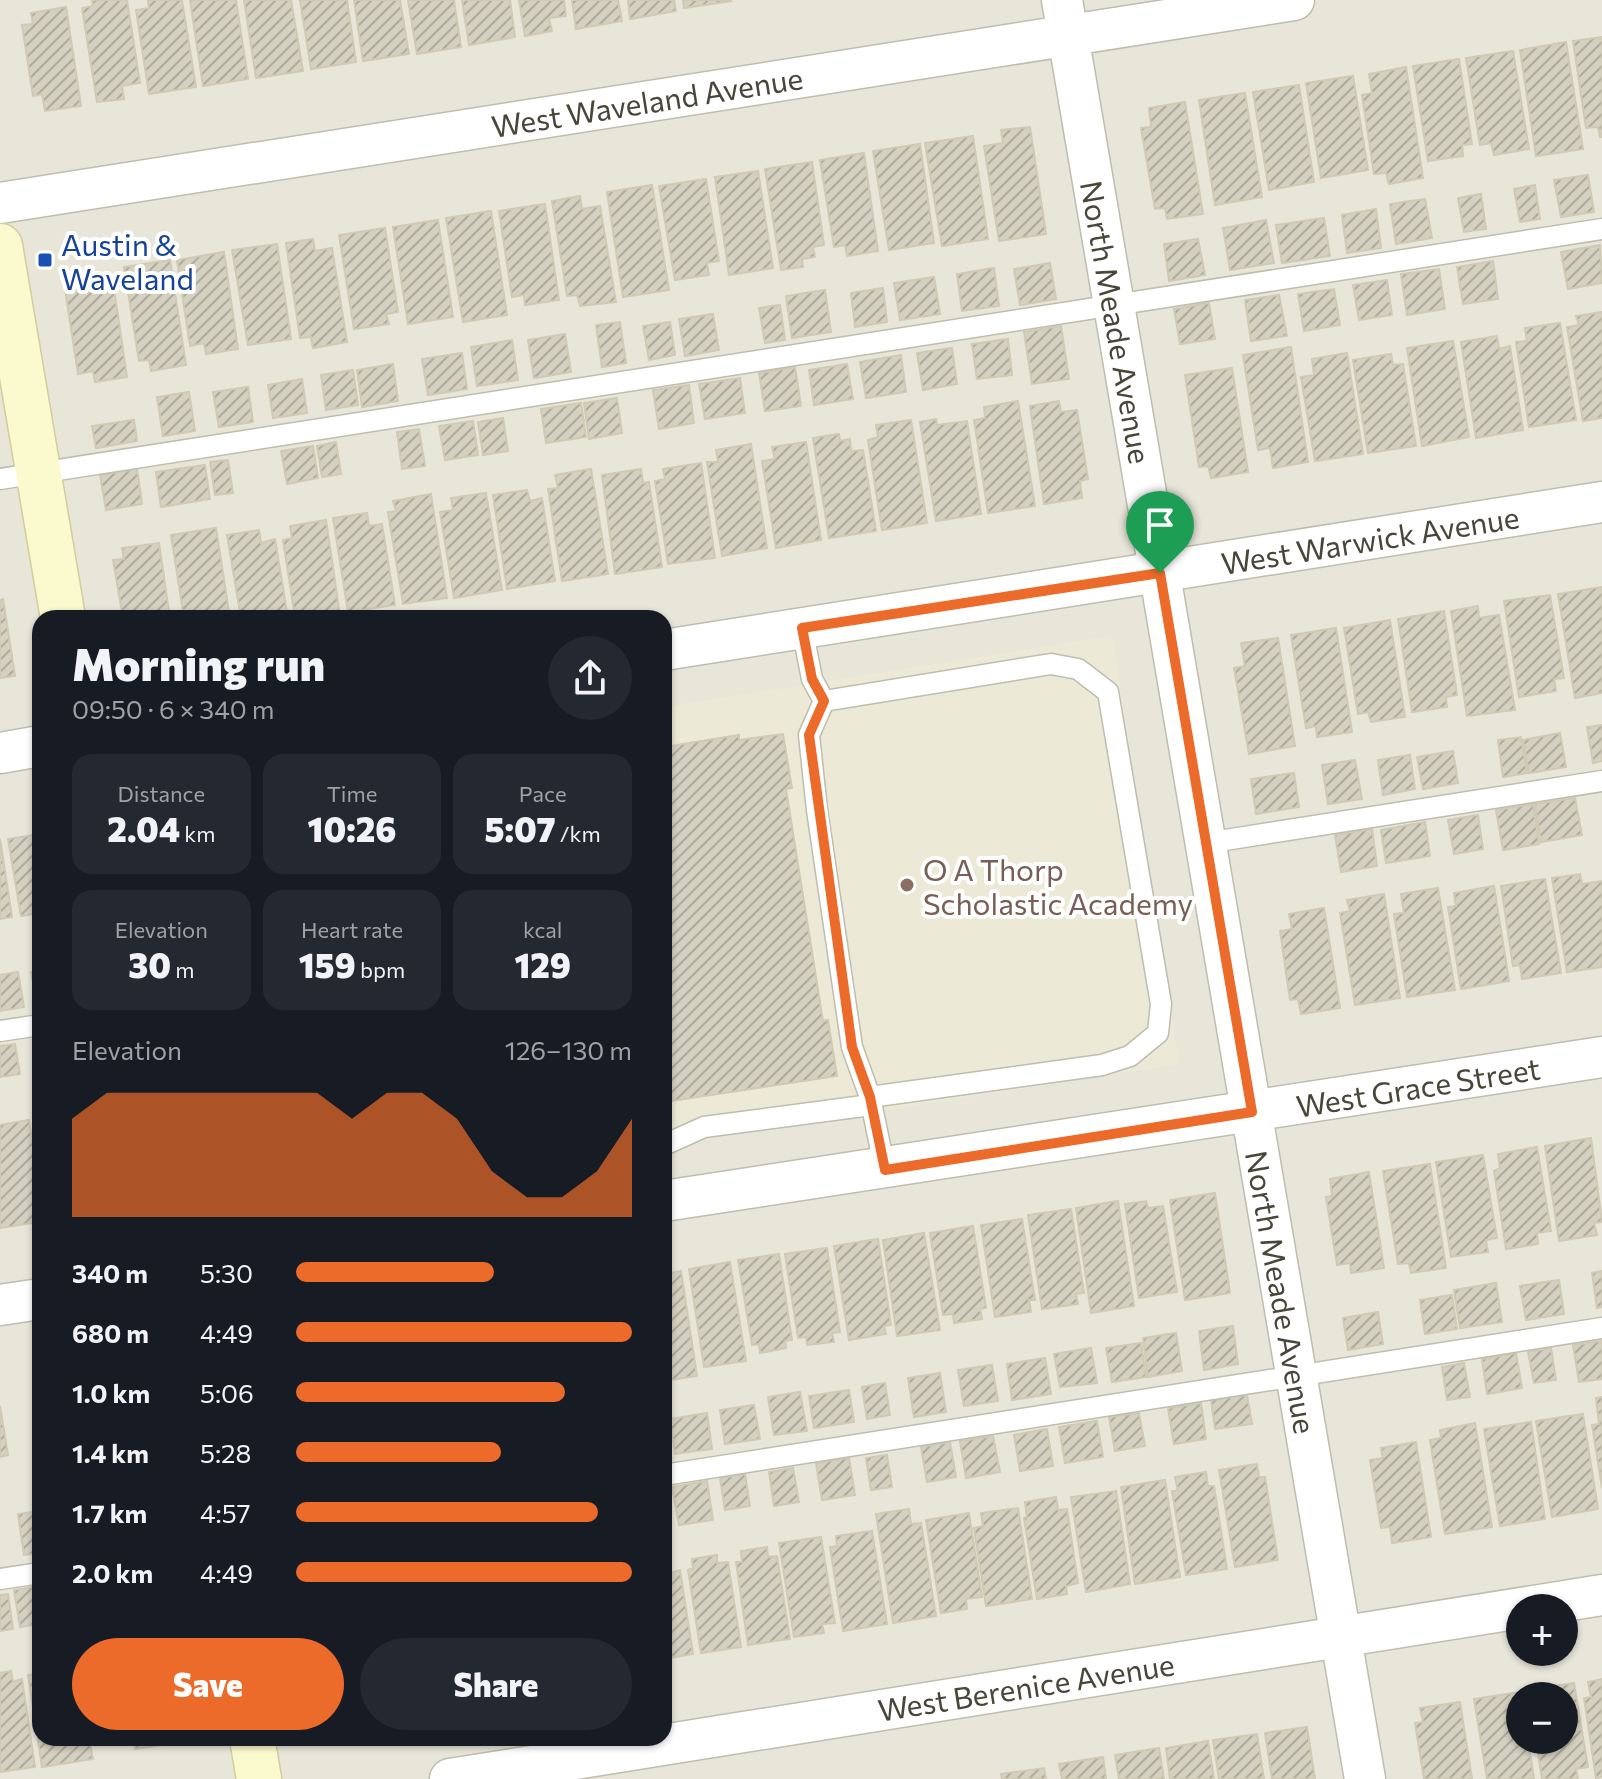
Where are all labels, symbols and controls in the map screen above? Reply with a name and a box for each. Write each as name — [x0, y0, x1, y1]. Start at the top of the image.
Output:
street label: West Waveland Avenue — [489, 58, 805, 144]
street label: North Meade Avenue — [1074, 178, 1160, 466]
place label: Austin & Waveland — [61, 225, 194, 296]
marker: Austin & Waveland — [36, 251, 54, 269]
pin — [1126, 491, 1194, 573]
street label: West Warwick Avenue — [1218, 497, 1522, 581]
icon: arrive — [1138, 503, 1182, 547]
text: Morning run — [72, 636, 325, 690]
button: share — [548, 636, 632, 720]
text: 09:50 · 6 × 340 m — [72, 693, 274, 724]
text: Distance — [118, 780, 205, 807]
text: Time — [327, 780, 377, 807]
text: Pace — [519, 780, 567, 807]
text: 2.04 — [107, 807, 180, 849]
text: 10:26 — [308, 807, 396, 849]
text: 5:07 — [485, 807, 556, 849]
text: km — [180, 820, 215, 847]
text: /km — [556, 820, 601, 847]
place label: O A Thorp Scholastic Academy — [923, 850, 1193, 921]
marker: O A Thorp Scholastic Academy — [898, 876, 916, 894]
text: Elevation — [115, 916, 208, 943]
text: Heart rate — [301, 916, 403, 943]
text: kcal — [523, 916, 562, 943]
text: 30 — [128, 943, 171, 985]
text: 159 — [299, 943, 356, 985]
text: 129 — [514, 943, 571, 985]
text: m — [171, 956, 194, 983]
text: bpm — [356, 956, 405, 983]
text: Elevation — [72, 1034, 182, 1065]
text: 126–130 m — [505, 1034, 632, 1065]
street label: West Grace Street — [1293, 1048, 1543, 1124]
street label: North Meade Avenue — [1239, 1148, 1325, 1436]
text: 340 m — [72, 1257, 148, 1288]
text: 5:30 — [200, 1257, 253, 1288]
text: 680 m — [72, 1317, 149, 1348]
text: 4:49 — [200, 1317, 253, 1348]
text: 1.0 km — [72, 1377, 150, 1408]
text: 5:06 — [200, 1377, 254, 1408]
text: 1.4 km — [72, 1437, 149, 1468]
text: 5:28 — [200, 1437, 251, 1468]
text: 1.7 km — [72, 1497, 147, 1528]
text: 4:57 — [200, 1497, 250, 1528]
text: 2.0 km — [72, 1557, 153, 1588]
text: 4:49 — [200, 1557, 253, 1588]
map controls — [1506, 1594, 1578, 1754]
button: + — [1506, 1594, 1578, 1666]
button: Save — [72, 1638, 344, 1730]
button: Share — [360, 1638, 632, 1730]
street label: West Berenice Avenue — [875, 1644, 1177, 1728]
button: − — [1506, 1682, 1578, 1754]

